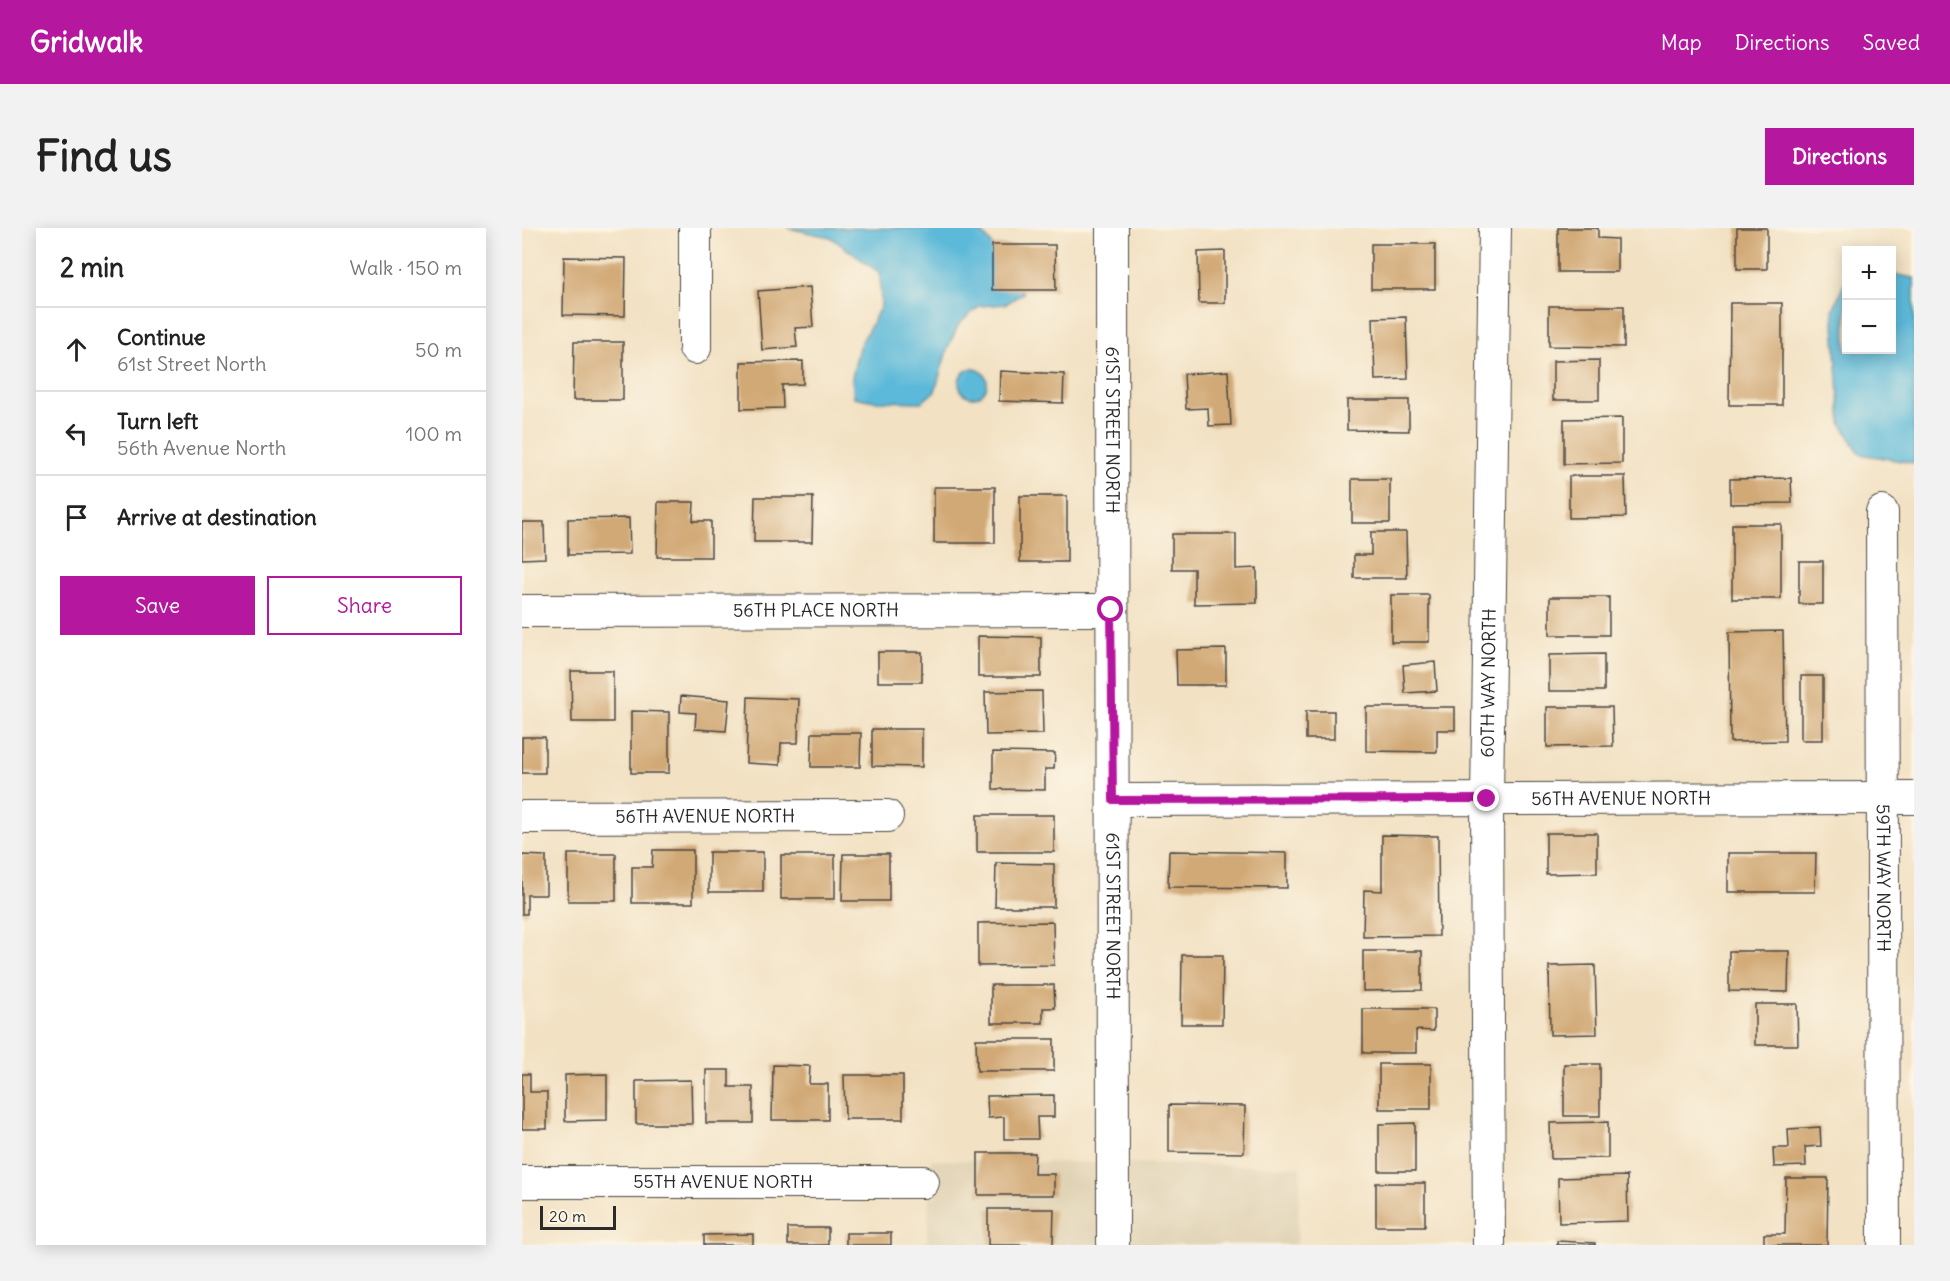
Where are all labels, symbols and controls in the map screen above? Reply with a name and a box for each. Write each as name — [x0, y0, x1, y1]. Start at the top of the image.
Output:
text: Gridwalk — [30, 24, 143, 60]
text: Map — [1661, 29, 1702, 56]
text: Directions — [1735, 29, 1829, 56]
text: Saved — [1862, 29, 1920, 56]
button: Directions — [1765, 128, 1914, 185]
text: Find us — [36, 130, 172, 182]
map controls — [1842, 246, 1896, 354]
button: + — [1842, 246, 1896, 300]
text: 2 min — [60, 251, 124, 284]
text: Walk · 150 m — [350, 255, 462, 280]
button: − — [1842, 300, 1896, 354]
text: Continue — [117, 323, 206, 351]
icon: ahead — [60, 333, 93, 366]
text: 50 m — [415, 337, 462, 362]
street label: 61ST STREET NORTH — [1101, 347, 1124, 513]
text: 61st Street North — [117, 351, 267, 376]
text: Turn left — [117, 407, 198, 435]
icon: left — [60, 417, 93, 450]
text: 100 m — [405, 421, 462, 446]
text: 56th Avenue North — [117, 435, 286, 460]
icon: arrive — [60, 501, 93, 534]
text: Arrive at destination — [117, 503, 317, 531]
button: Save — [60, 576, 255, 635]
button: Share — [267, 576, 462, 635]
route start — [1097, 596, 1123, 622]
street label: 56TH PLACE NORTH — [733, 598, 899, 622]
street label: 60TH WAY NORTH — [1476, 608, 1501, 758]
route end — [1473, 785, 1499, 811]
street label: 56TH AVENUE NORTH — [1531, 787, 1711, 810]
street label: 56TH AVENUE NORTH — [615, 804, 795, 828]
street label: 59TH WAY NORTH — [1872, 804, 1895, 952]
street label: 61ST STREET NORTH — [1102, 833, 1125, 999]
street label: 55TH AVENUE NORTH — [633, 1170, 813, 1193]
scale bar — [540, 1203, 616, 1230]
text: 20 m — [549, 1206, 586, 1226]

